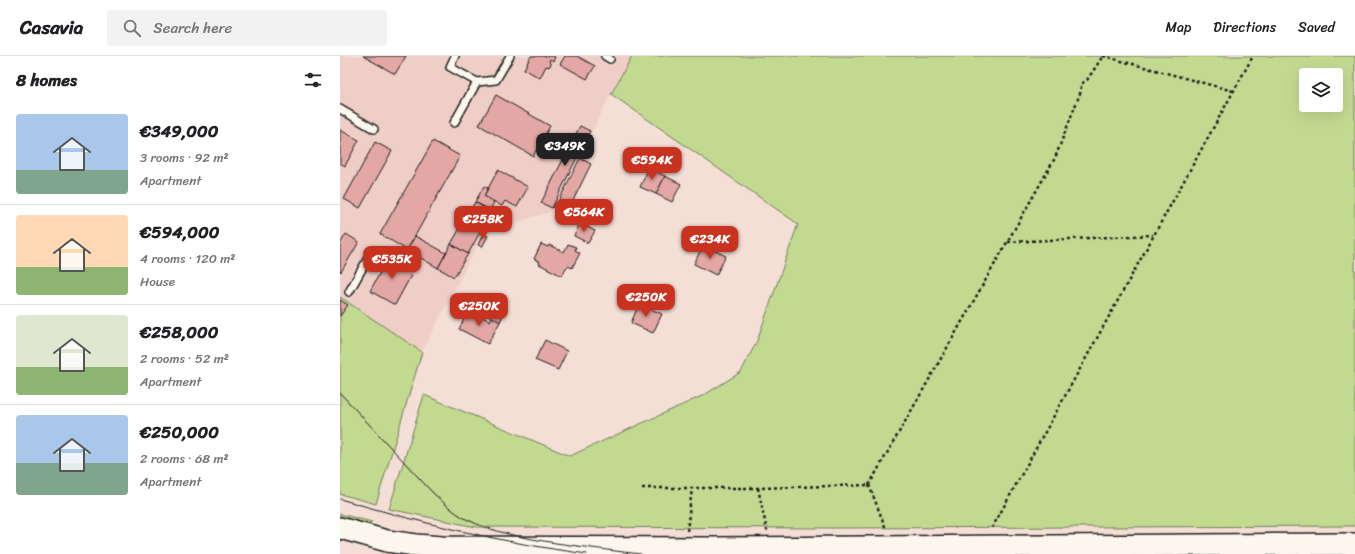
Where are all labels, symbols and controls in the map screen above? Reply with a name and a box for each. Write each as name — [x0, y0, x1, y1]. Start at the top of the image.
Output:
search box — [107, 10, 387, 46]
text: Casavia — [20, 11, 83, 44]
text: Search here — [153, 15, 232, 41]
text: Map — [1165, 15, 1191, 40]
text: Directions — [1213, 15, 1276, 40]
text: Saved — [1298, 15, 1335, 40]
icon: search — [121, 17, 143, 39]
text: 8 homes — [16, 65, 77, 95]
map controls — [1299, 68, 1343, 112]
button: layers — [1299, 68, 1343, 112]
icon: filters — [302, 69, 324, 91]
text: €349,000 — [140, 116, 219, 146]
icon: home — [48, 130, 96, 178]
pin: €349K — [537, 133, 593, 167]
text: €349K — [545, 134, 585, 157]
text: 3 rooms · 92 m² — [140, 146, 229, 169]
pin: €594K — [624, 147, 680, 181]
text: €594K — [632, 148, 672, 171]
text: Apartment — [140, 169, 201, 192]
pin: €564K — [556, 199, 612, 233]
text: €564K — [564, 200, 604, 223]
pin: €258K — [455, 206, 511, 240]
text: €258K — [463, 207, 503, 230]
text: €594,000 — [140, 217, 220, 247]
pin: €234K — [682, 226, 738, 260]
text: €234K — [690, 227, 730, 250]
icon: home — [48, 231, 96, 279]
pin: €535K — [364, 246, 420, 280]
text: 4 rooms · 120 m² — [140, 247, 235, 270]
text: €535K — [372, 247, 412, 270]
text: House — [140, 270, 175, 293]
pin: €250K — [618, 284, 674, 318]
text: €250K — [626, 285, 666, 308]
pin: €250K — [451, 293, 507, 327]
text: €250K — [459, 294, 499, 317]
text: €258,000 — [140, 317, 219, 347]
icon: home — [48, 331, 96, 379]
text: 2 rooms · 52 m² — [140, 347, 229, 370]
text: Apartment — [140, 370, 201, 393]
text: €250,000 — [140, 417, 219, 447]
icon: home — [48, 431, 96, 479]
text: 2 rooms · 68 m² — [140, 447, 229, 470]
text: Apartment — [140, 470, 201, 493]

